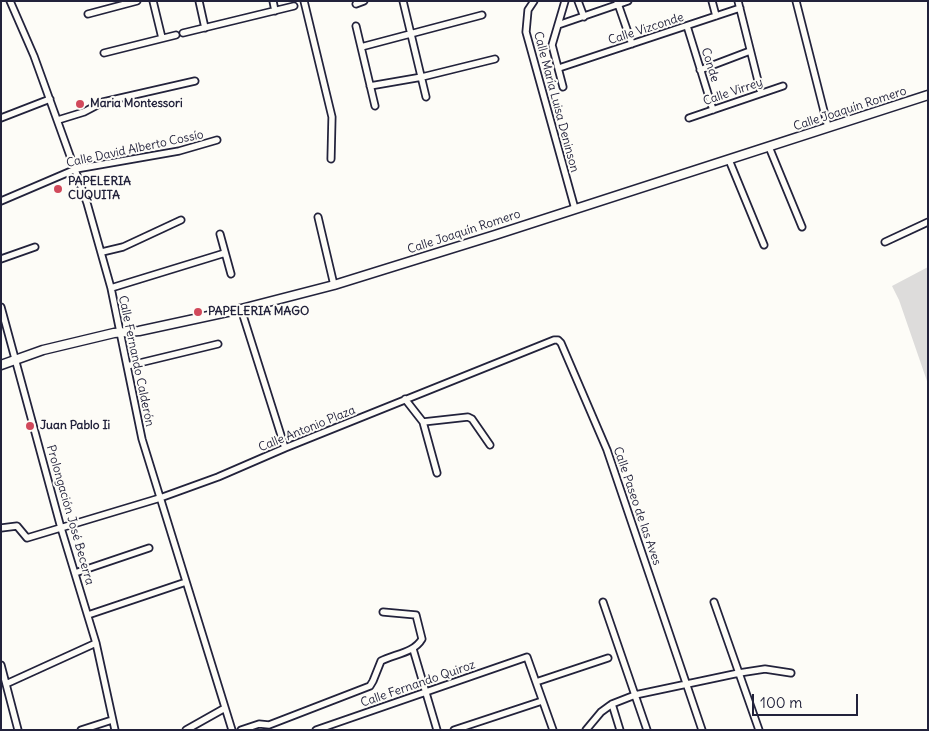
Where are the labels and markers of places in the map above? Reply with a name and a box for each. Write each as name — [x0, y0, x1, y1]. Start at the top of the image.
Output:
place label: Maria Montessori — [90, 97, 183, 111]
marker: Maria Montessori — [74, 98, 86, 110]
place label: PAPELERIA CUQUITA — [68, 175, 131, 203]
marker: PAPELERIA CUQUITA — [52, 183, 64, 195]
place label: PAPELERIA MAGO — [208, 305, 309, 319]
marker: PAPELERIA MAGO — [192, 306, 204, 318]
place label: Juan Pablo Ii — [40, 419, 110, 433]
marker: Juan Pablo Ii — [24, 420, 36, 432]

